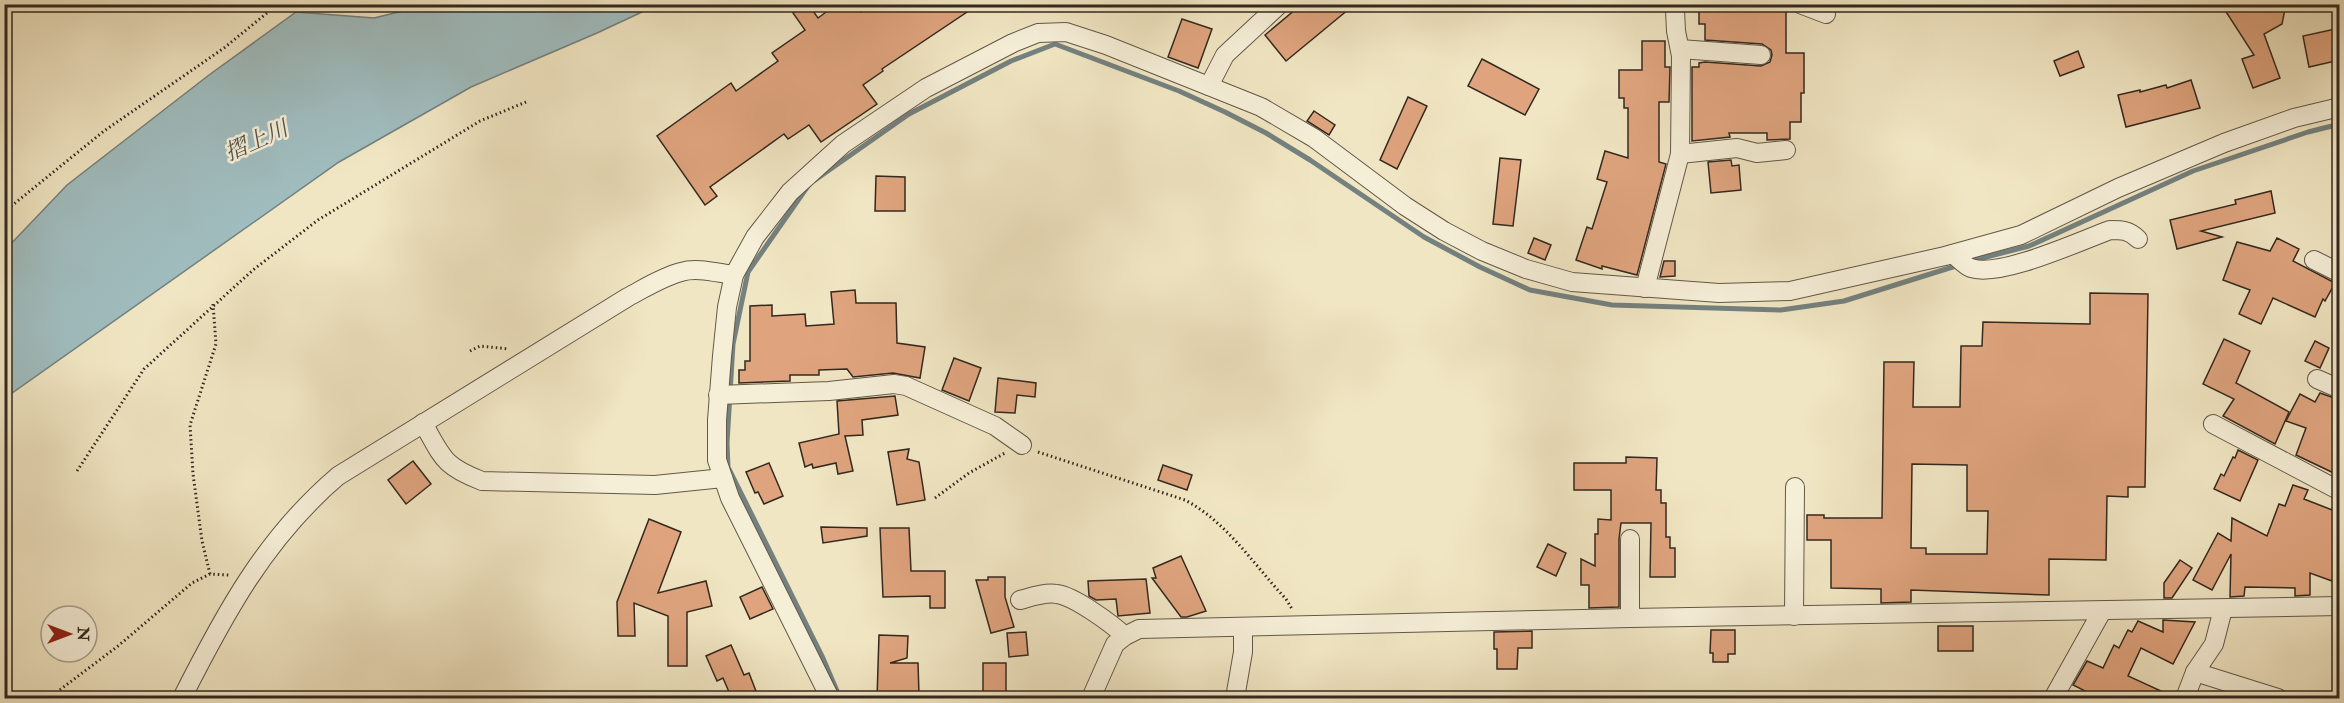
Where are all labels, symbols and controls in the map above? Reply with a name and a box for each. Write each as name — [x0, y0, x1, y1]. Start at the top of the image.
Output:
water label: 摺上川 — [221, 114, 294, 167]
north arrow — [39, 604, 99, 664]
text: N — [73, 626, 93, 642]

